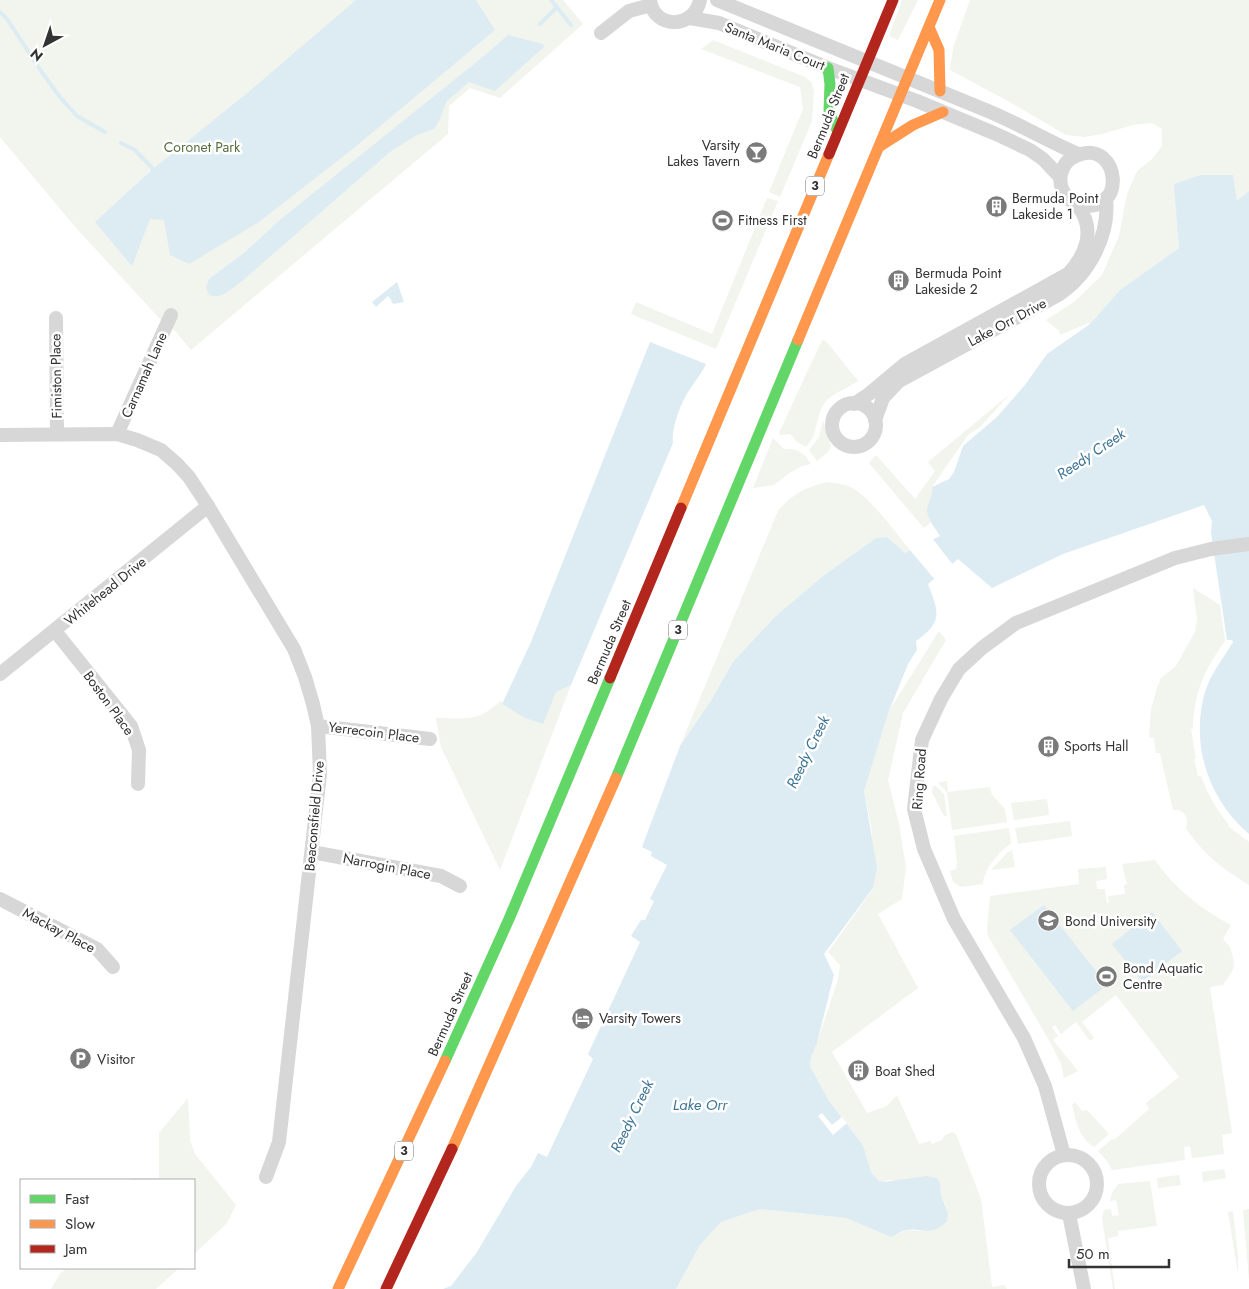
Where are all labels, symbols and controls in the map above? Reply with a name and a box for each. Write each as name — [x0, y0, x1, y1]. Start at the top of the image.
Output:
street label: Santa Maria Court — [722, 17, 829, 75]
north arrow — [20, 20, 70, 70]
text: N — [26, 44, 47, 66]
street label: Bermuda Street — [802, 70, 854, 162]
place label: Varsity Lakes Tavern — [667, 135, 741, 171]
park label: Coronet Park — [164, 137, 241, 157]
bar icon: Varsity Lakes Tavern — [744, 141, 768, 165]
road number: 3 — [806, 177, 824, 196]
place label: Bermuda Point Lakeside 1 — [1012, 188, 1099, 224]
building icon: Bermuda Point Lakeside 1 — [984, 194, 1008, 218]
sports icon: Fitness First — [710, 208, 734, 232]
place label: Fitness First — [738, 210, 807, 230]
place label: Bermuda Point Lakeside 2 — [915, 263, 1002, 299]
building icon: Bermuda Point Lakeside 2 — [887, 269, 911, 293]
street label: Lake Orr Drive — [964, 293, 1050, 351]
street label: Carnamah Lane — [116, 329, 172, 421]
street label: Fimiston Place — [45, 333, 67, 419]
water label: Reedy Creek — [1052, 423, 1130, 485]
street label: Whitehead Drive — [60, 552, 150, 630]
street label: Bermuda Street — [582, 596, 636, 688]
road number: 3 — [669, 620, 687, 640]
street label: Boston Place — [79, 667, 139, 739]
water label: Reedy Creek — [781, 711, 835, 792]
street label: Yerrecoin Place — [327, 717, 421, 747]
building icon: Sports Hall — [1036, 734, 1060, 758]
place label: Sports Hall — [1064, 736, 1128, 756]
street label: Ring Road — [907, 748, 931, 810]
street label: Beaconsfield Drive — [299, 760, 329, 872]
street label: Narrogin Place — [341, 848, 433, 884]
street label: Mackay Place — [19, 903, 99, 957]
school or university icon: Bond University — [1037, 909, 1061, 933]
place label: Bond University — [1065, 911, 1157, 931]
place label: Bond Aquatic Centre — [1123, 958, 1203, 994]
sports icon: Bond Aquatic Centre — [1095, 964, 1119, 988]
street label: Bermuda Street — [422, 968, 478, 1059]
hotel icon: Varsity Towers — [571, 1006, 595, 1030]
place label: Varsity Towers — [599, 1008, 681, 1028]
parking icon: Visitor — [69, 1047, 93, 1071]
place label: Visitor — [97, 1049, 135, 1069]
building icon: Boat Shed — [847, 1059, 871, 1083]
place label: Boat Shed — [875, 1061, 935, 1081]
water label: Reedy Creek — [605, 1075, 659, 1156]
water label: Lake Orr — [673, 1094, 728, 1116]
road number: 3 — [395, 1142, 413, 1160]
legend — [20, 1179, 195, 1269]
text: Fast — [65, 1188, 89, 1210]
text: Slow — [65, 1213, 96, 1235]
scale bar — [1069, 1236, 1169, 1268]
text: Jam — [63, 1238, 88, 1260]
text: 50 m — [1076, 1243, 1110, 1265]

